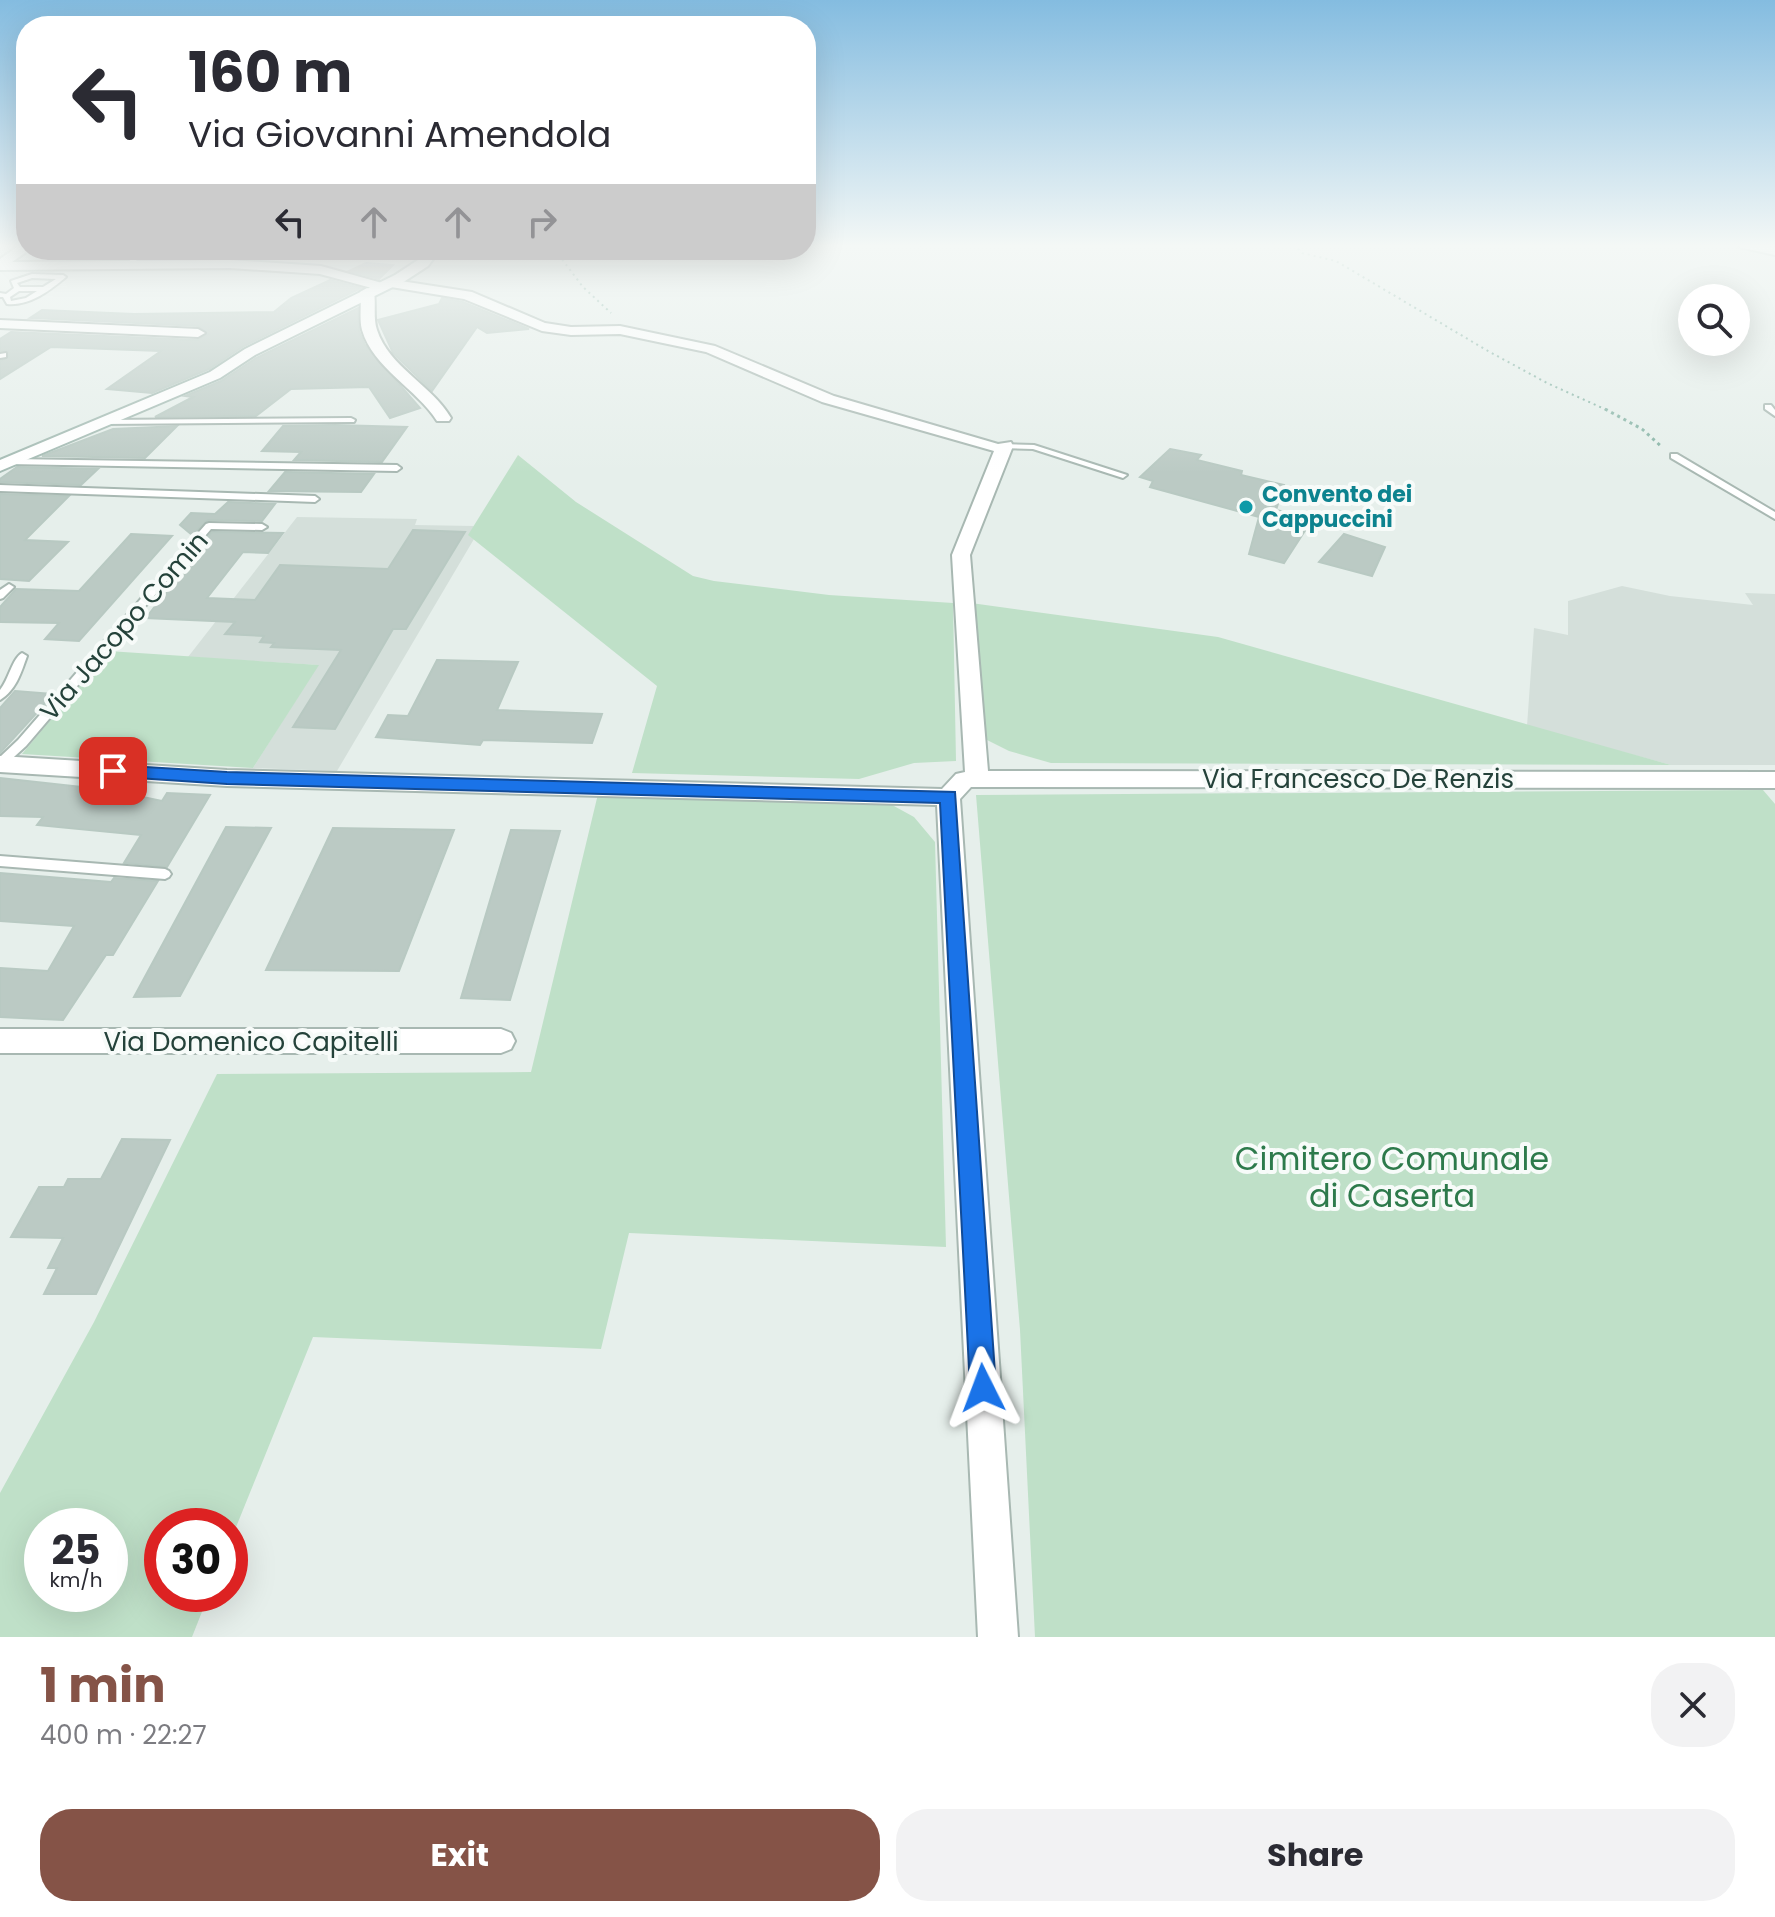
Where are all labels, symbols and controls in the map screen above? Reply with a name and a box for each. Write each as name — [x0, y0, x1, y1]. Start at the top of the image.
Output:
text: 160 m — [188, 33, 352, 112]
icon: left — [56, 48, 160, 152]
text: Via Giovanni Amendola — [188, 109, 611, 160]
icon: left — [268, 200, 312, 244]
icon: ahead — [352, 200, 396, 244]
icon: ahead — [436, 200, 480, 244]
icon: right — [520, 200, 564, 244]
map controls — [1678, 284, 1750, 356]
button: search — [1678, 284, 1750, 356]
place label: Convento dei Cappuccini — [1262, 479, 1412, 535]
marker: Convento dei Cappuccini — [1237, 498, 1255, 516]
street label: Via Jacopo Comin — [32, 524, 216, 728]
pin — [79, 737, 147, 805]
icon: arrive — [91, 749, 135, 793]
street label: Via Francesco De Renzis — [1202, 761, 1514, 797]
street label: Via Domenico Capitelli — [103, 1024, 399, 1060]
park label: Cimitero Comunale di Caserta — [1235, 1136, 1549, 1218]
position arrow — [941, 1346, 1025, 1430]
speed limit sign: 30 — [144, 1508, 248, 1612]
text: 25 — [52, 1522, 100, 1578]
text: km/h — [49, 1566, 103, 1594]
text: 1 min — [40, 1652, 166, 1719]
button: close — [1651, 1663, 1735, 1747]
text: 400 m · 22:27 — [40, 1717, 207, 1753]
button: Exit — [40, 1809, 880, 1901]
button: Share — [896, 1809, 1735, 1901]

